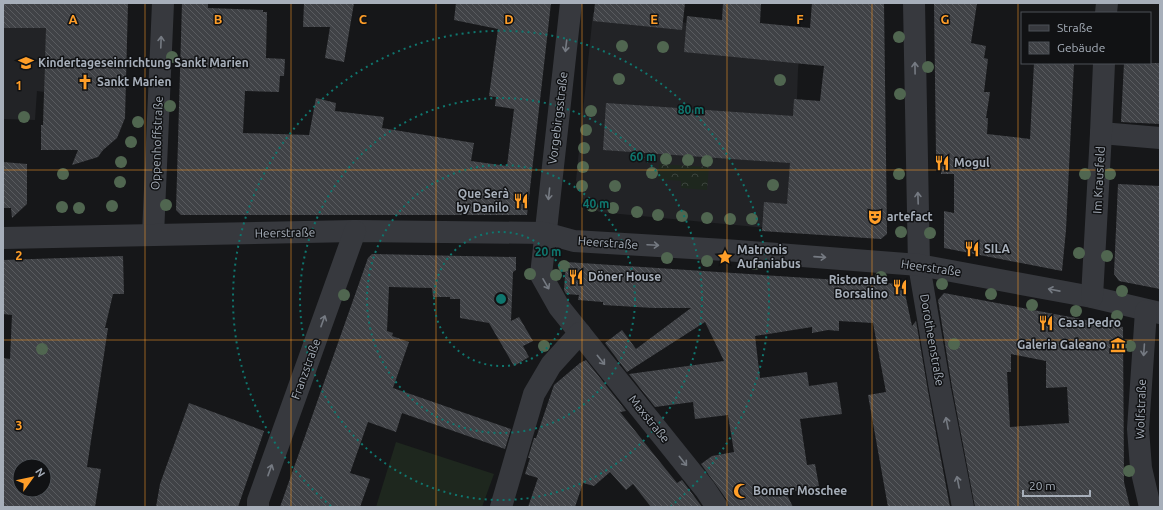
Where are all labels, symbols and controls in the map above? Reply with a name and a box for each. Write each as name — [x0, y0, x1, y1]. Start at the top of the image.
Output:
text: A — [68, 12, 78, 26]
text: B — [214, 12, 223, 26]
text: C — [359, 12, 368, 26]
text: D — [504, 12, 514, 26]
text: E — [650, 12, 658, 26]
text: F — [796, 12, 804, 26]
text: G — [941, 12, 950, 26]
legend — [1021, 12, 1151, 64]
text: Straße — [1057, 21, 1093, 34]
one-way arrow — [158, 36, 165, 49]
one-way arrow — [562, 39, 570, 52]
text: Gebäude — [1057, 41, 1105, 54]
school or university icon: Kindertageseinrichtung Sankt Marien — [17, 54, 35, 72]
place label: Kindertageseinrichtung Sankt Marien — [38, 56, 249, 69]
one-way arrow — [911, 62, 919, 75]
street label: Vorgebirgsstraße — [545, 71, 570, 165]
church icon: Sankt Marien — [76, 73, 94, 91]
place label: Sankt Marien — [97, 75, 172, 88]
text: 1 — [15, 78, 23, 92]
street label: Oppenhoffstraße — [148, 96, 165, 190]
text: 80 m — [678, 103, 704, 116]
street label: Im Krausfeld — [1090, 146, 1107, 214]
text: 60 m — [630, 150, 656, 163]
restaurant icon: Mogul — [933, 154, 951, 172]
place label: Mogul — [954, 156, 990, 169]
place label: Que Serà by Danilo — [456, 187, 509, 214]
one-way arrow — [546, 187, 553, 200]
restaurant icon: Que Serà by Danilo — [512, 192, 530, 210]
one-way arrow — [914, 192, 921, 205]
text: 40 m — [583, 197, 609, 210]
theatre icon: artefact — [866, 208, 884, 226]
place label: artefact — [887, 210, 933, 223]
street label: Heerstraße — [255, 225, 315, 240]
street label: Heerstraße — [577, 234, 639, 251]
restaurant icon: SILA — [963, 240, 981, 258]
one-way arrow — [646, 242, 659, 249]
place label: SILA — [984, 242, 1010, 255]
place label: Matronis Aufaniabus — [737, 243, 801, 270]
text: 20 m — [535, 245, 561, 258]
text: 2 — [15, 248, 23, 262]
place icon: Matronis Aufaniabus — [716, 248, 734, 266]
one-way arrow — [813, 253, 826, 260]
street label: Heerstraße — [900, 257, 962, 278]
restaurant icon: Döner House — [567, 268, 585, 286]
place label: Döner House — [588, 270, 661, 283]
place label: Ristorante Borsalino — [829, 273, 888, 300]
one-way arrow — [543, 278, 551, 290]
restaurant icon: Ristorante Borsalino — [891, 278, 909, 296]
one-way arrow — [1048, 285, 1061, 293]
centre of rings — [494, 292, 508, 306]
street label: Dorotheenstraße — [918, 293, 947, 387]
restaurant icon: Casa Pedro — [1037, 314, 1055, 332]
one-way arrow — [320, 315, 327, 328]
place label: Casa Pedro — [1058, 316, 1121, 329]
museum icon: Galeria Galeano — [1109, 336, 1127, 354]
street label: Franzstraße — [289, 337, 323, 401]
place label: Galeria Galeano — [1017, 338, 1106, 351]
one-way arrow — [1140, 343, 1147, 356]
one-way arrow — [597, 354, 605, 365]
street label: Wolfstraße — [1133, 379, 1148, 439]
street label: Maxstraße — [626, 392, 672, 445]
one-way arrow — [943, 417, 951, 430]
text: 3 — [15, 418, 23, 432]
one-way arrow — [678, 455, 687, 466]
north arrow — [12, 458, 52, 498]
one-way arrow — [266, 464, 274, 476]
text: N — [33, 466, 48, 479]
scale bar — [1023, 472, 1090, 498]
one-way arrow — [954, 476, 962, 489]
text: 20 m — [1029, 479, 1056, 492]
mosque icon: Bonner Moschee — [732, 482, 750, 500]
place label: Bonner Moschee — [753, 484, 847, 497]

